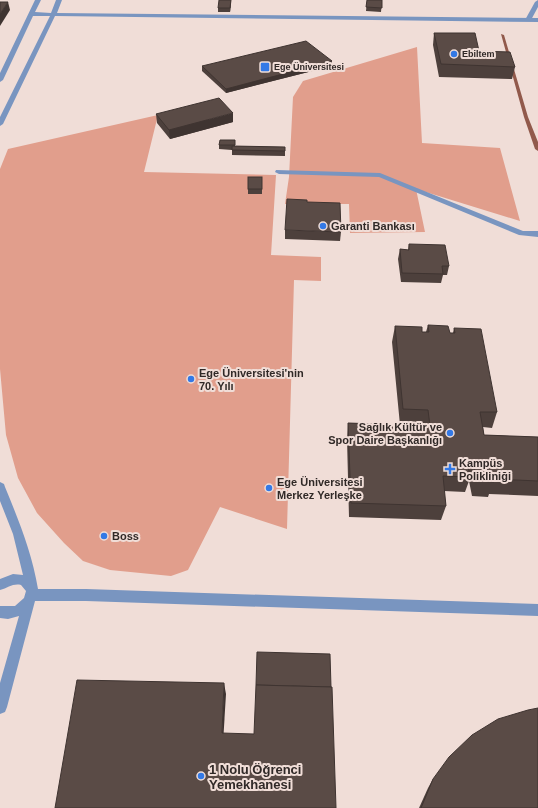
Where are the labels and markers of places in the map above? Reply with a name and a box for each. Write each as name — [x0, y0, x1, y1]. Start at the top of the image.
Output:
marker: Ebiltem — [449, 49, 459, 59]
place label: Ebiltem — [462, 49, 495, 59]
marker: Ege Üniversitesi — [259, 61, 271, 73]
place label: Ege Üniversitesi — [274, 62, 344, 72]
place label: Garanti Bankası — [331, 220, 415, 232]
marker: Garanti Bankası — [318, 221, 328, 231]
place label: Ege Üniversitesi'nin 70. Yılı — [199, 367, 304, 392]
marker: Ege Üniversitesi'nin 70. Yılı — [186, 374, 196, 384]
place label: Sağlık Kültür ve Spor Daire Başkanlığı — [328, 421, 442, 446]
marker: Sağlık Kültür ve Spor Daire Başkanlığı — [445, 428, 455, 438]
place label: Kampüs Polikliniği — [459, 457, 511, 482]
marker: Kampüs Polikliniği — [444, 463, 456, 475]
place label: Ege Üniversitesi Merkez Yerleşke — [277, 476, 363, 501]
marker: Ege Üniversitesi Merkez Yerleşke — [264, 483, 274, 493]
place label: Boss — [112, 530, 139, 542]
marker: Boss — [99, 531, 109, 541]
place label: 1 Nolu Öğrenci Yemekhanesi — [209, 762, 301, 792]
marker: 1 Nolu Öğrenci Yemekhanesi — [196, 771, 206, 781]

